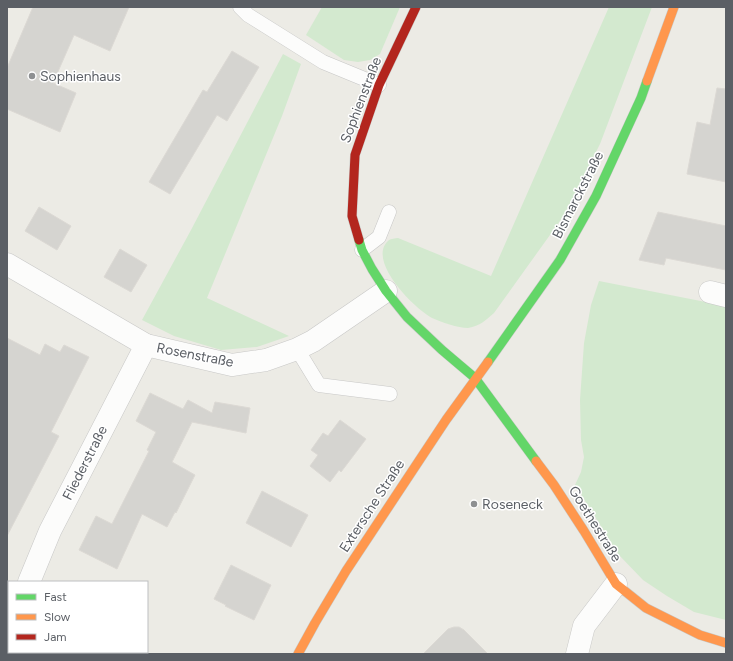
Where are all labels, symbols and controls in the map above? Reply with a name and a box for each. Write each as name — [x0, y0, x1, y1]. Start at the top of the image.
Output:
street label: Sophienstraße — [337, 54, 385, 145]
place label: Sophienhaus — [40, 68, 121, 85]
marker: Sophienhaus — [27, 71, 37, 81]
street label: Bismarckstraße — [549, 148, 607, 242]
street label: Rosenstraße — [155, 339, 235, 371]
street label: Fliederstraße — [59, 423, 111, 503]
street label: Extersche Straße — [336, 456, 408, 555]
street label: Goethestraße — [565, 483, 625, 565]
place label: Roseneck — [482, 496, 543, 513]
marker: Roseneck — [469, 499, 479, 509]
legend — [8, 581, 148, 653]
text: Fast — [44, 590, 67, 604]
text: Slow — [44, 610, 71, 624]
text: Jam — [44, 630, 67, 644]

